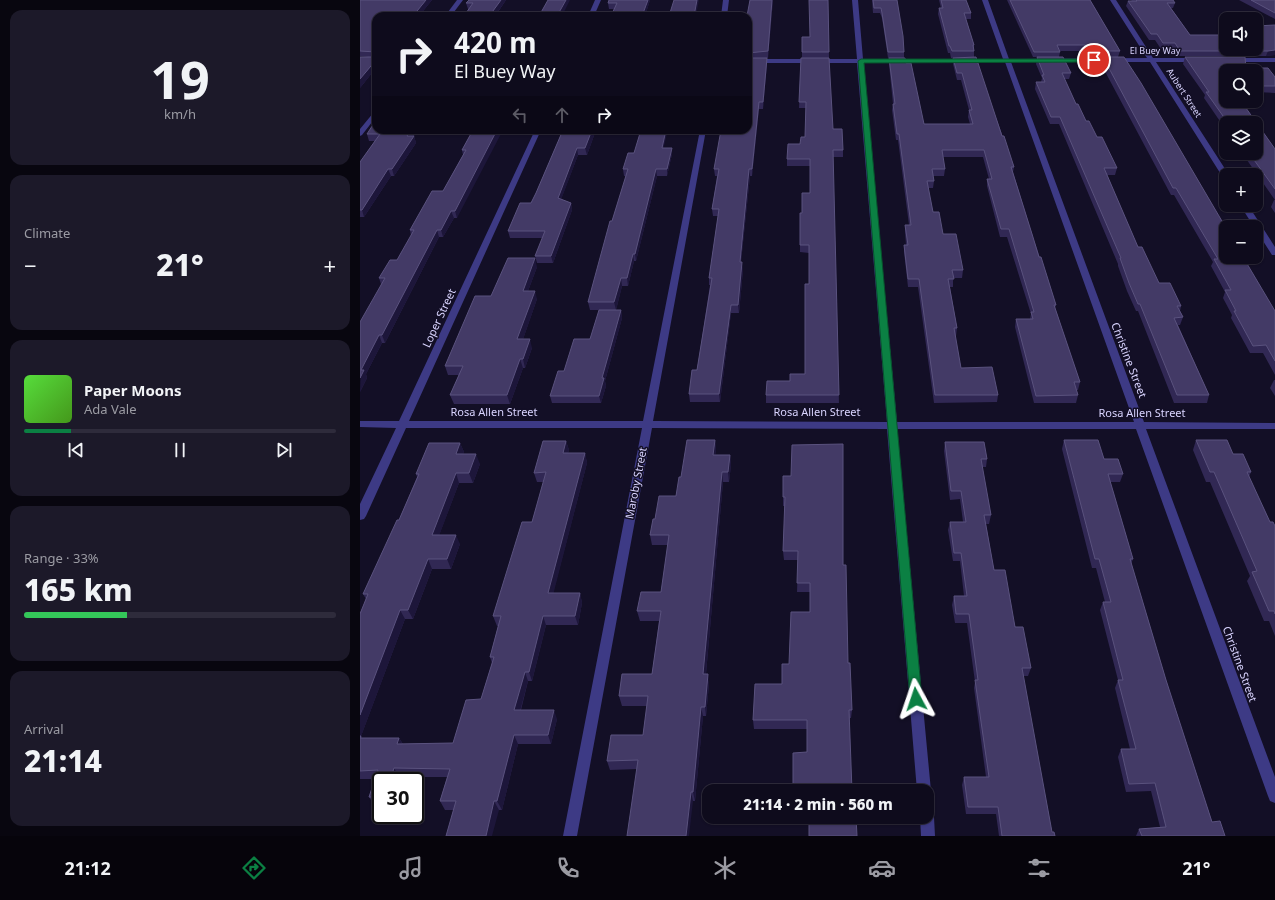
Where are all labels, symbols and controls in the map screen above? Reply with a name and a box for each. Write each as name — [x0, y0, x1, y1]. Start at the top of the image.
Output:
map controls — [1219, 12, 1263, 264]
button: sound — [1219, 12, 1263, 56]
text: 420 m — [454, 23, 537, 61]
icon: right — [388, 28, 440, 80]
text: 19 — [150, 43, 210, 114]
pin — [1077, 43, 1111, 77]
street label: El Buey Way — [1130, 44, 1181, 57]
icon: arrive — [1083, 49, 1105, 71]
text: El Buey Way — [454, 59, 555, 83]
button: search — [1219, 64, 1263, 108]
street label: Aubert Street — [1164, 66, 1206, 121]
icon: left — [509, 104, 531, 126]
icon: ahead — [551, 104, 573, 126]
icon: right — [593, 104, 615, 126]
text: km/h — [164, 105, 196, 123]
button: layers — [1219, 116, 1263, 160]
button: + — [1219, 168, 1263, 212]
button: − — [1219, 220, 1263, 264]
text: Climate — [24, 224, 70, 242]
text: 21° — [156, 244, 204, 285]
text: − — [24, 250, 37, 280]
text: + — [323, 250, 336, 280]
street label: Loper Street — [418, 286, 459, 350]
street label: Christine Street — [1108, 320, 1151, 400]
text: Paper Moons — [84, 380, 182, 400]
text: Ada Vale — [84, 400, 137, 418]
street label: Rosa Allen Street — [450, 404, 538, 419]
street label: Rosa Allen Street — [773, 404, 861, 419]
street label: Rosa Allen Street — [1098, 405, 1186, 420]
icon: previous — [65, 439, 87, 461]
icon: pause — [169, 439, 191, 461]
icon: next — [273, 439, 295, 461]
street label: Maroby Street — [621, 446, 650, 520]
text: Range · 33% — [24, 549, 99, 567]
text: 165 km — [24, 569, 133, 610]
street label: Christine Street — [1220, 624, 1261, 704]
position arrow — [895, 678, 937, 720]
text: Arrival — [24, 720, 64, 738]
text: 21:14 — [24, 740, 102, 781]
speed limit sign: 30 — [372, 772, 424, 824]
text: 21:14 · 2 min · 560 m — [743, 794, 893, 814]
icon: directions — [240, 854, 268, 882]
icon: music — [397, 854, 425, 882]
icon: phone — [554, 854, 582, 882]
icon: climate — [711, 854, 739, 882]
icon: car — [868, 854, 896, 882]
icon: filters — [1025, 854, 1053, 882]
text: 21:12 — [65, 856, 111, 880]
text: 21° — [1182, 856, 1210, 880]

